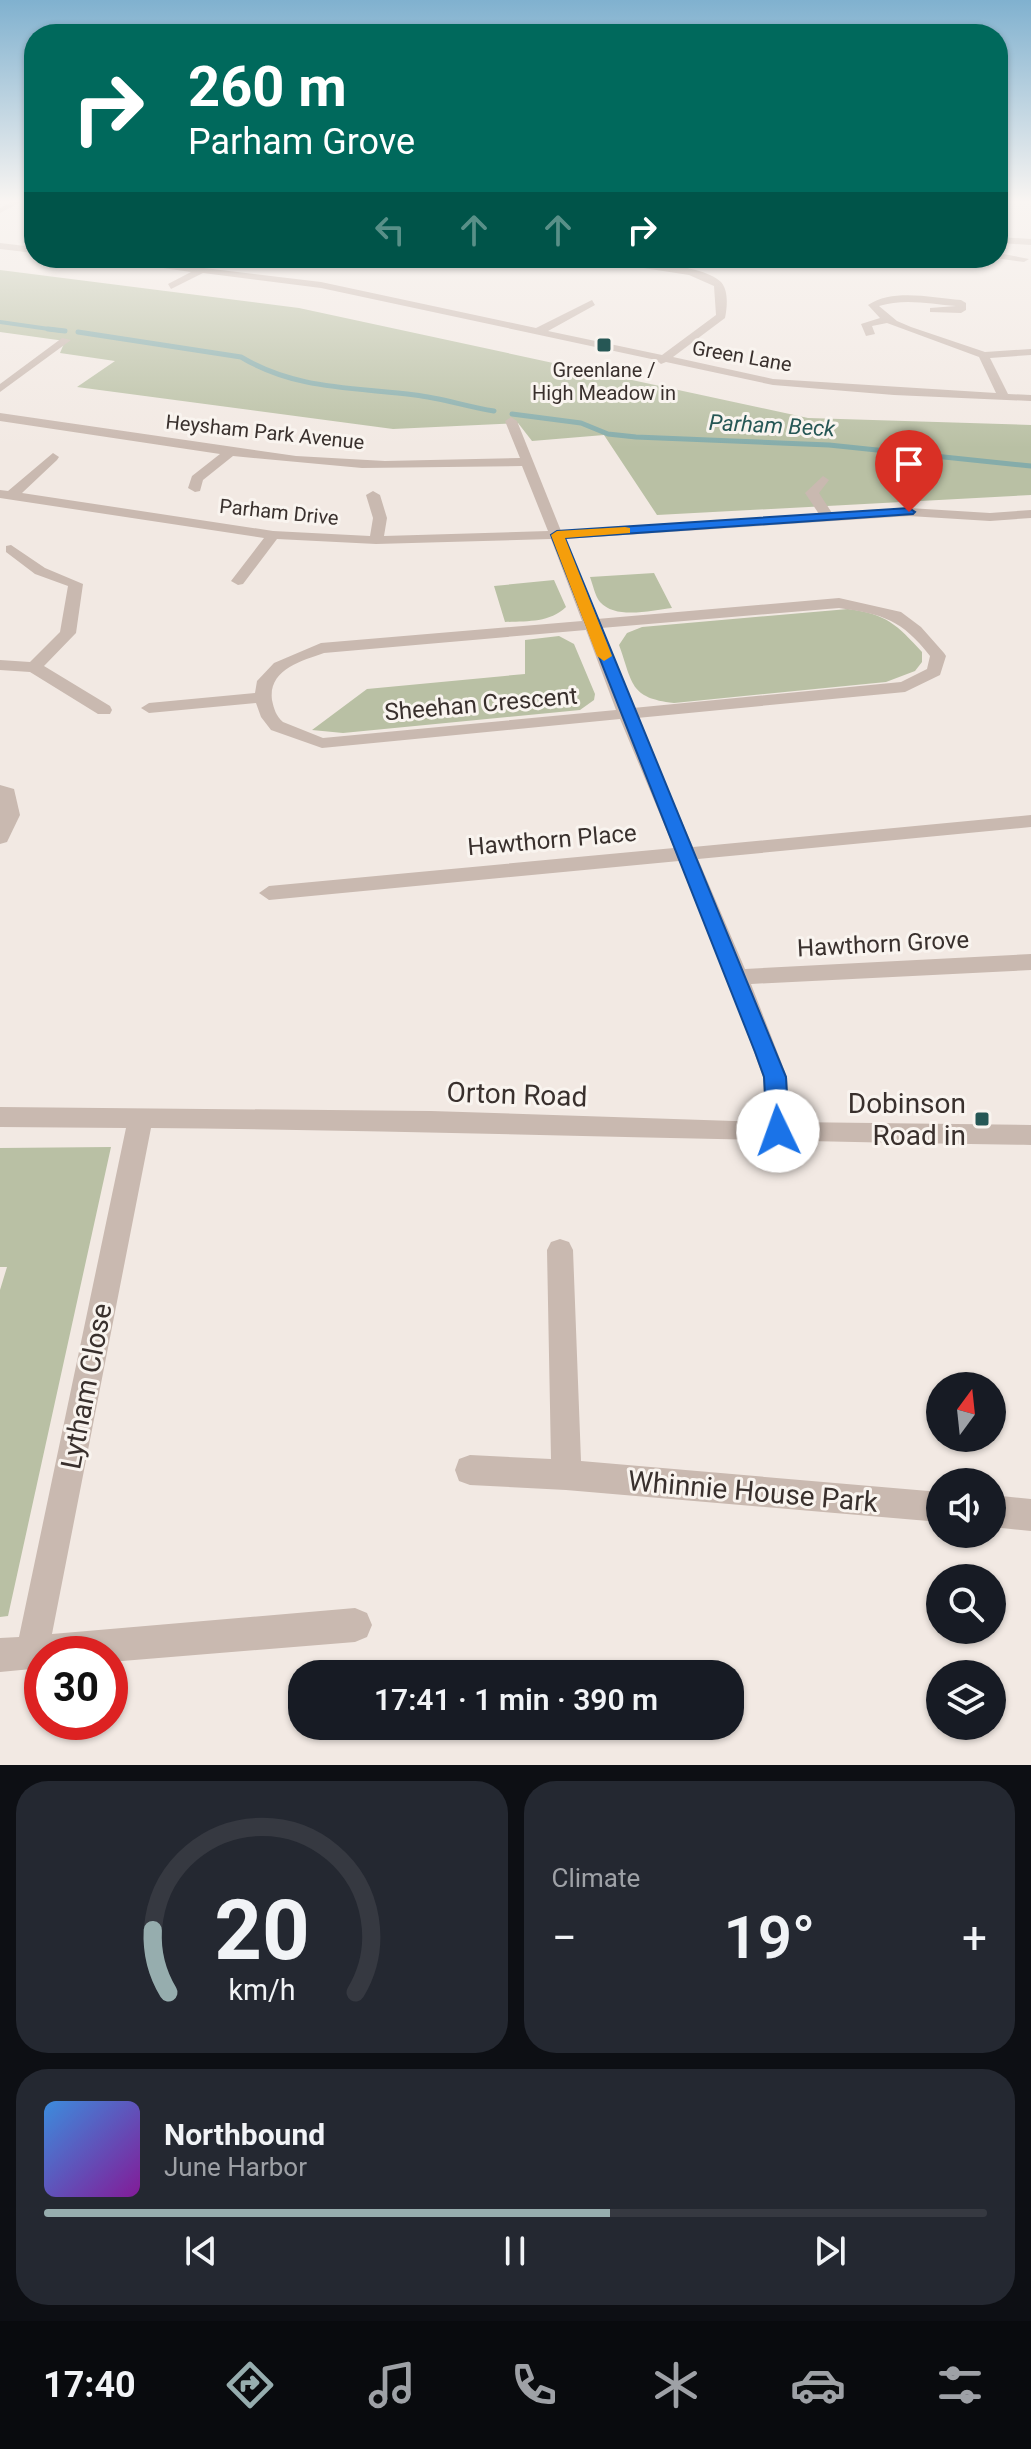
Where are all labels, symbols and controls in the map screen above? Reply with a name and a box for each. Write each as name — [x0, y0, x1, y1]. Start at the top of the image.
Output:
text: 260 m — [188, 54, 347, 120]
icon: right — [56, 56, 160, 160]
text: Parham Grove — [188, 121, 415, 163]
icon: left — [368, 208, 412, 252]
icon: ahead — [452, 208, 496, 252]
icon: ahead — [536, 208, 580, 252]
icon: right — [620, 208, 664, 252]
street label: Green Lane — [690, 335, 794, 377]
marker: Greenlane / High Meadow in — [595, 336, 613, 354]
place label: Greenlane / High Meadow in — [532, 358, 676, 405]
street label: Heysham Park Avenue — [164, 410, 366, 454]
water label: Parham Beck — [708, 410, 837, 441]
pin — [875, 430, 943, 512]
icon: arrive — [887, 442, 931, 486]
street label: Parham Drive — [218, 494, 340, 530]
street label: Sheehan Crescent — [383, 682, 579, 726]
street label: Hawthorn Place — [466, 819, 638, 861]
street label: Hawthorn Grove — [796, 926, 970, 962]
street label: Orton Road — [446, 1076, 588, 1113]
place label: Dobinson Road in — [848, 1087, 966, 1152]
position arrow — [736, 1089, 820, 1173]
marker: Dobinson Road in — [973, 1110, 991, 1128]
street label: Lytham Close — [54, 1300, 119, 1472]
north arrow — [926, 1372, 1006, 1452]
map controls — [926, 1372, 1006, 1740]
street label: Whinnie House Park — [627, 1464, 880, 1519]
button: sound — [926, 1468, 1006, 1548]
button: search — [926, 1564, 1006, 1644]
speed limit sign: 30 — [24, 1636, 128, 1740]
button: layers — [926, 1660, 1006, 1740]
text: 17:41 · 1 min · 390 m — [374, 1682, 658, 1717]
text: Climate — [552, 1863, 640, 1893]
text: 20 — [214, 1882, 309, 1979]
text: 19° — [723, 1902, 815, 1973]
text: − — [552, 1912, 577, 1964]
text: + — [962, 1912, 987, 1964]
text: km/h — [228, 1973, 295, 2007]
text: Northbound — [164, 2117, 325, 2152]
text: June Harbor — [164, 2152, 307, 2182]
icon: previous — [179, 2229, 223, 2273]
icon: pause — [493, 2229, 537, 2273]
icon: next — [808, 2229, 852, 2273]
icon: directions — [222, 2357, 278, 2413]
icon: music — [364, 2357, 420, 2413]
icon: phone — [506, 2357, 562, 2413]
icon: climate — [648, 2357, 704, 2413]
icon: car — [790, 2357, 846, 2413]
icon: filters — [932, 2357, 988, 2413]
text: 17:40 — [43, 2364, 136, 2406]

